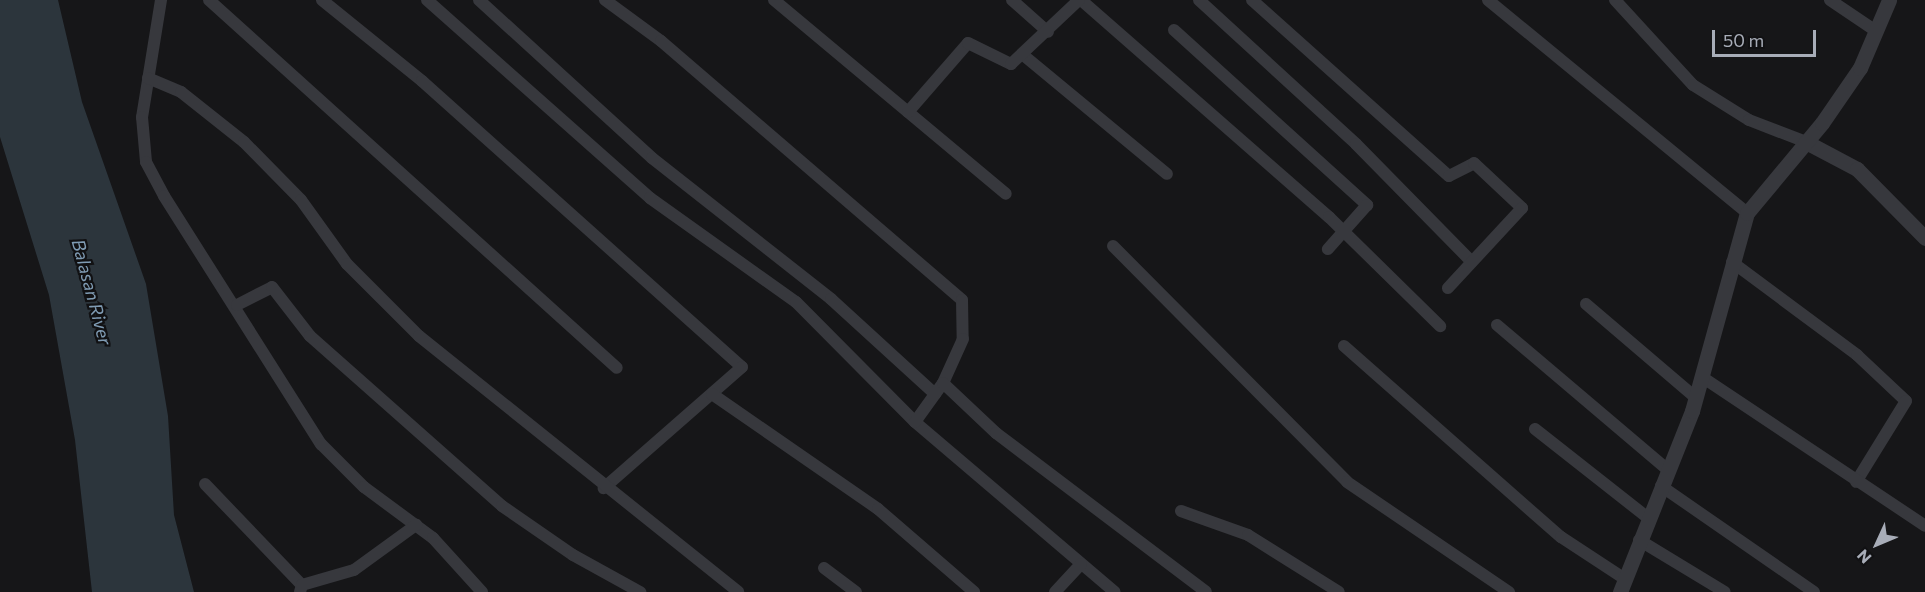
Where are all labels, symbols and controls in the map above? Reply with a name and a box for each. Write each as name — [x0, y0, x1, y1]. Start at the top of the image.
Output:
scale bar — [1715, 18, 1818, 56]
text: 50 m — [1723, 29, 1764, 51]
water label: Balasan River — [67, 237, 117, 347]
north arrow — [1847, 514, 1907, 574]
text: N — [1853, 546, 1875, 568]

